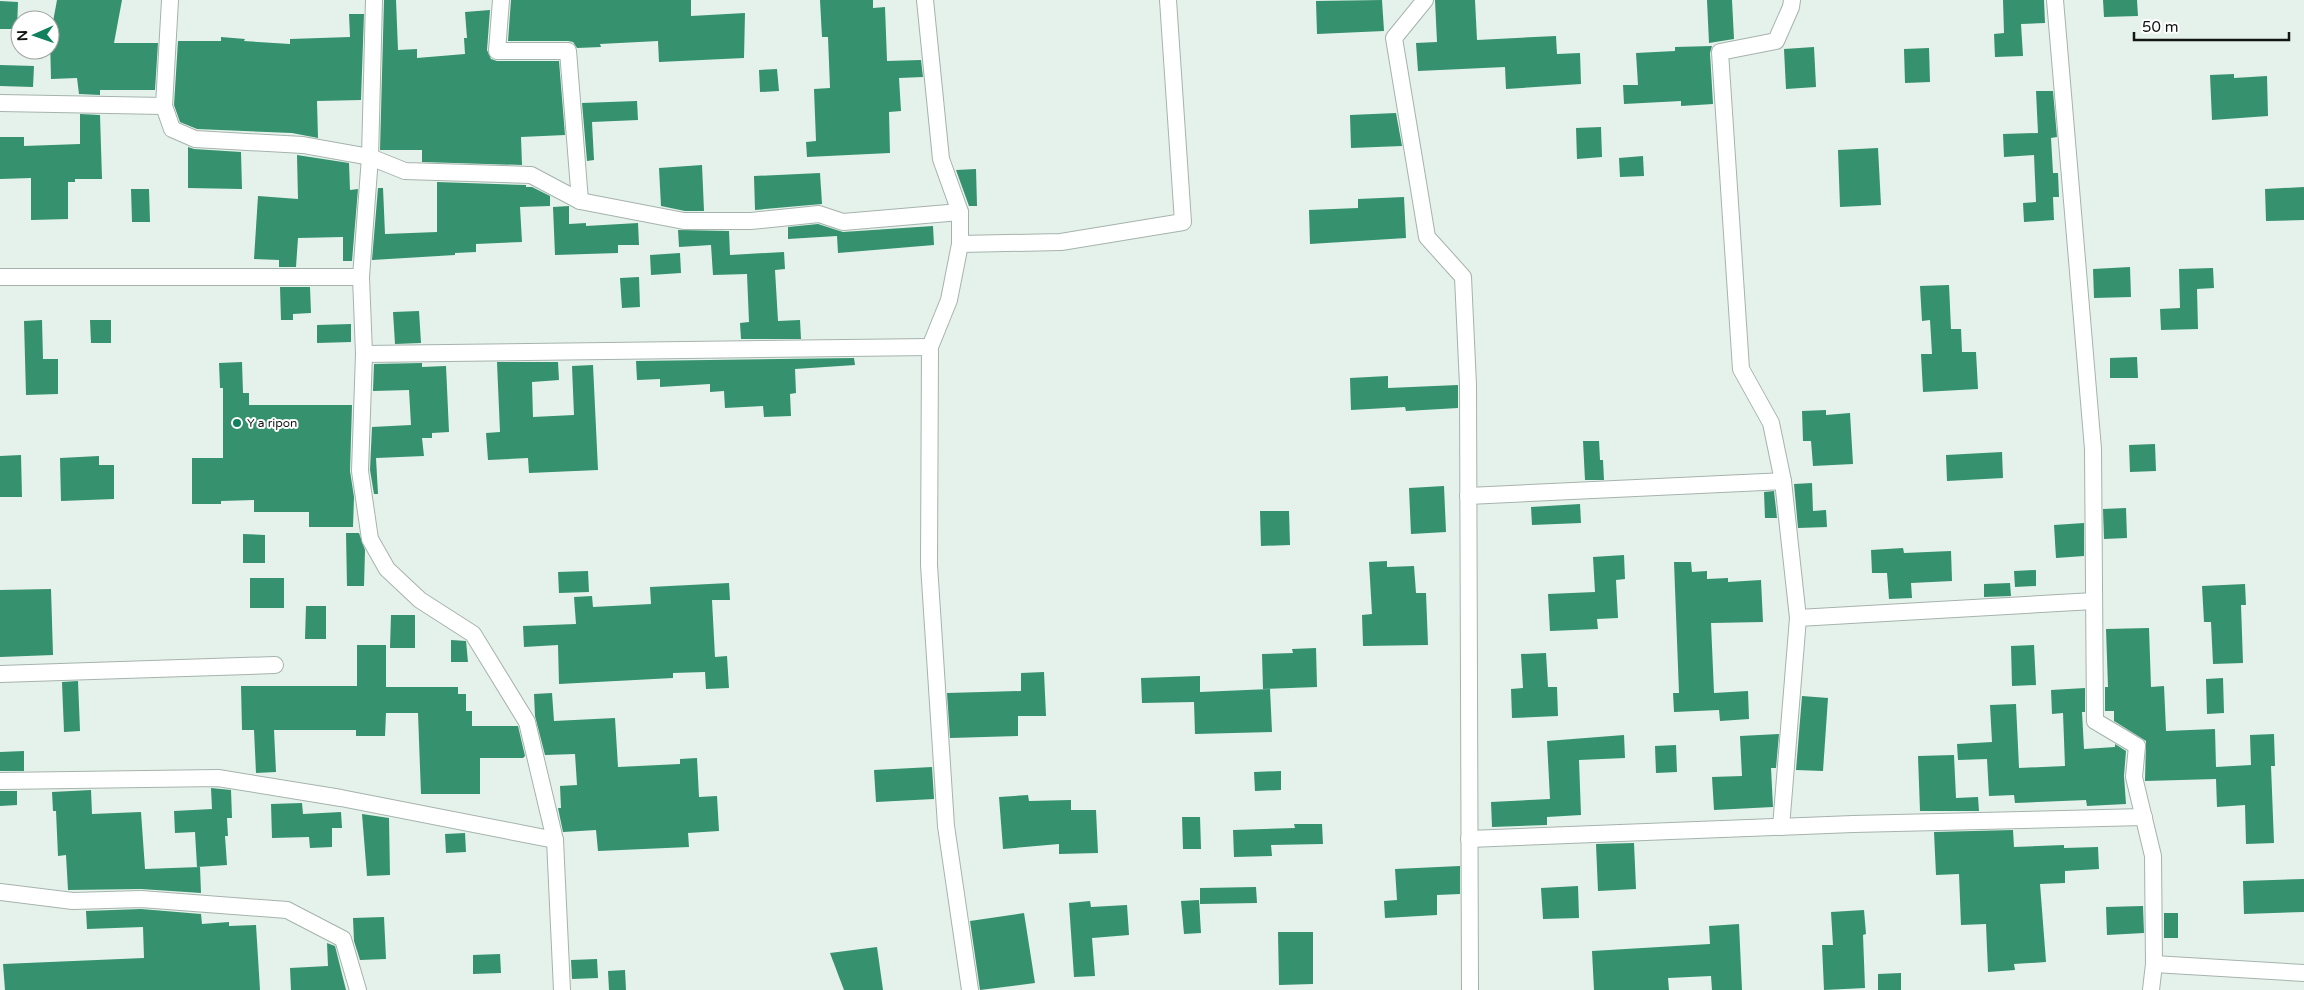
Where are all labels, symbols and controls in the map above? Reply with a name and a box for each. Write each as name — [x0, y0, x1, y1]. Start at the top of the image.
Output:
north arrow — [10, 10, 60, 60]
scale bar — [2134, 10, 2289, 42]
text: 50 m — [2142, 18, 2179, 36]
text: N — [14, 30, 31, 41]
place label: Y a ripon — [247, 416, 297, 430]
marker: Y a ripon — [231, 417, 243, 429]

